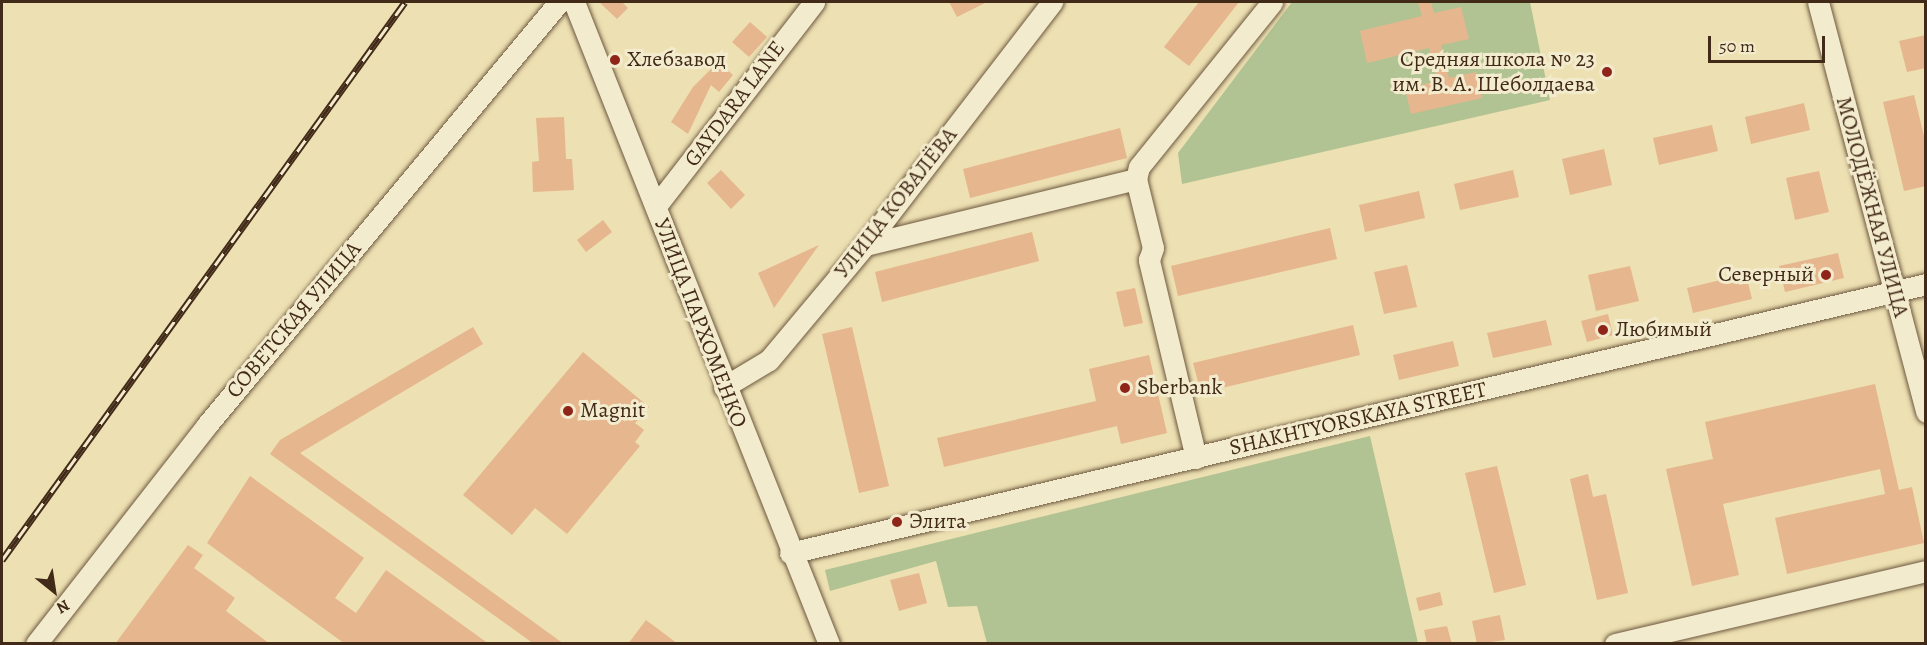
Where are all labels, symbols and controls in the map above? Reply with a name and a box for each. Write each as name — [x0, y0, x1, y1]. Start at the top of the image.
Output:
scale bar — [1711, 24, 1828, 62]
text: 50 m — [1719, 34, 1755, 58]
street label: GAYDARA LANE — [679, 36, 791, 172]
place label: Средняя школа № 23 им. В. А. Шеболдаева — [1391, 46, 1595, 98]
place label: Хлебзавод — [627, 47, 726, 73]
marker: Хлебзавод — [608, 53, 622, 67]
marker: Средняя школа № 23 им. В. А. Шеболдаева — [1600, 65, 1614, 79]
street label: МОЛОДЁЖНАЯ УЛИЦА — [1830, 94, 1914, 320]
street label: УЛИЦА КОВАЛЁВА — [829, 122, 963, 284]
street label: УЛИЦА ПАРХОМЕНКО — [648, 215, 752, 431]
street label: СОВЕТСКАЯ УЛИЦА — [221, 236, 367, 404]
place label: Северный — [1718, 262, 1814, 288]
marker: Северный — [1819, 268, 1833, 282]
place label: Любимый — [1615, 317, 1712, 343]
marker: Любимый — [1596, 323, 1610, 337]
place label: Sberbank — [1137, 375, 1222, 401]
street label: SHAKHTYORSKAYA STREET — [1227, 377, 1489, 461]
marker: Sberbank — [1118, 381, 1132, 395]
place label: Magnit — [580, 398, 645, 424]
marker: Magnit — [561, 404, 575, 418]
place label: Элита — [909, 509, 966, 535]
marker: Элита — [890, 515, 904, 529]
north arrow — [24, 561, 84, 621]
text: N — [52, 594, 74, 619]

